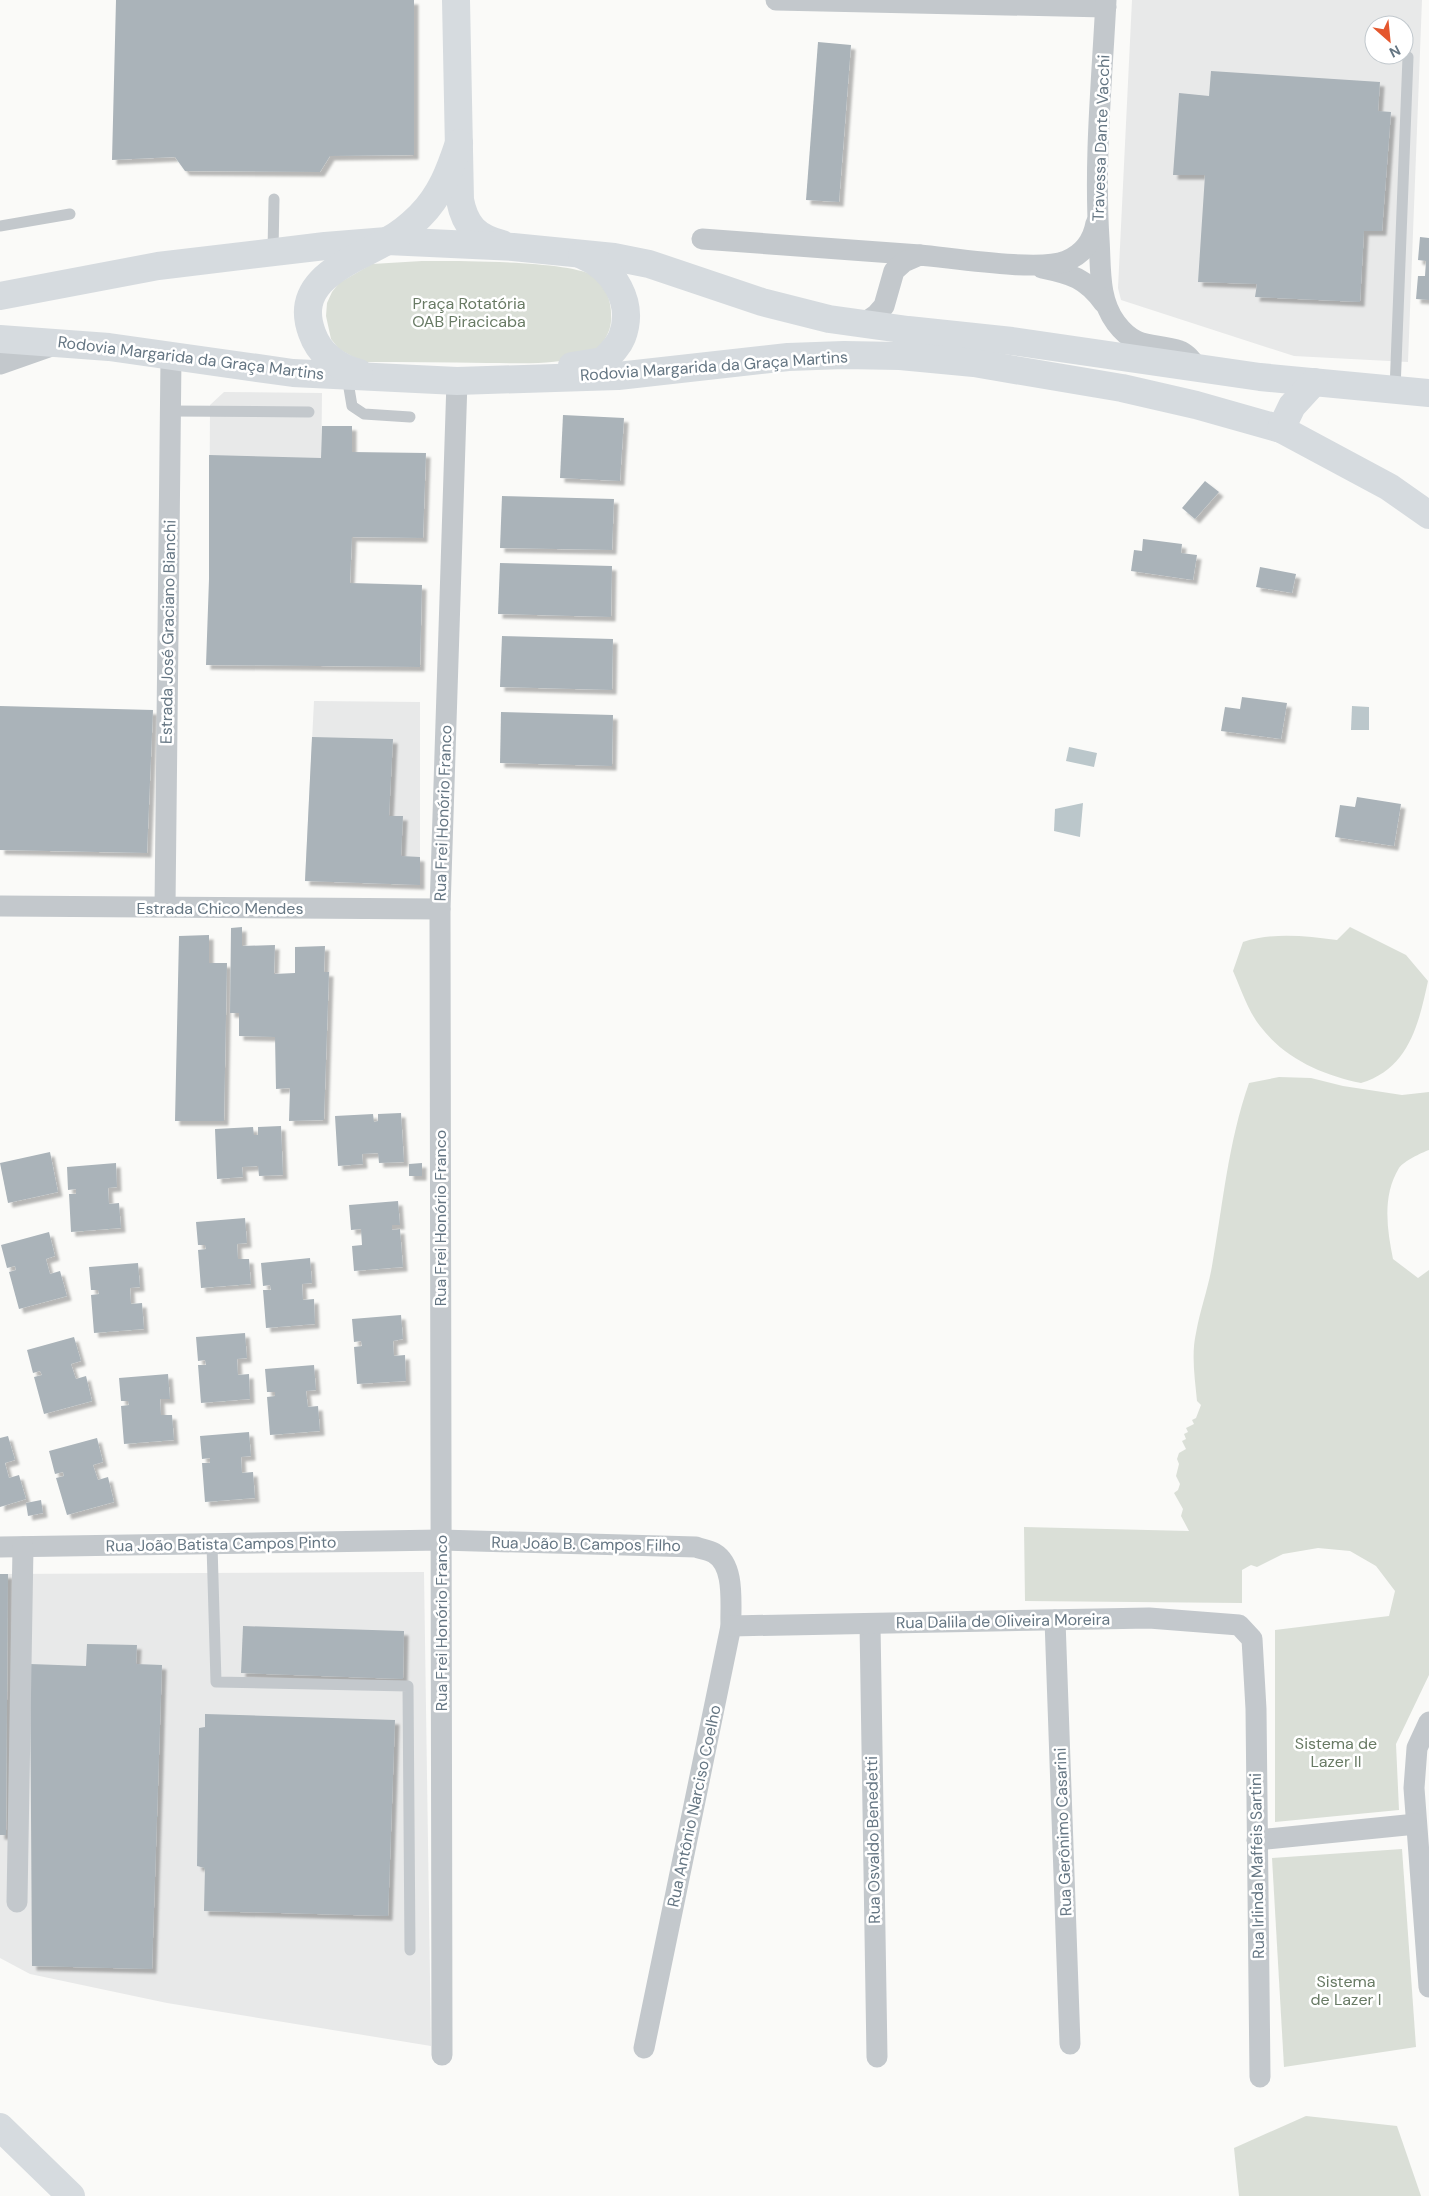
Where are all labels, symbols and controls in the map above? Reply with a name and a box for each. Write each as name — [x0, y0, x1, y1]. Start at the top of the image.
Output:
north arrow — [1364, 15, 1414, 65]
text: N — [1386, 41, 1404, 62]
street label: Travessa Dante Vacchi — [1088, 54, 1114, 222]
park label: Praça Rotatória OAB Piracicaba — [412, 293, 526, 332]
street label: Rodovia Margarida da Graça Martins — [57, 331, 325, 385]
street label: Rodovia Margarida da Graça Martins — [579, 346, 849, 386]
street label: Estrada José Graciano Bianchi — [156, 520, 180, 744]
street label: Rua Frei Honório Franco — [429, 724, 457, 902]
street label: Estrada Chico Mendes — [137, 898, 303, 919]
street label: Rua Frei Honório Franco — [430, 1130, 451, 1306]
street label: Rua João Batista Campos Pinto — [105, 1531, 337, 1557]
street label: Rua João B. Campos Filho — [491, 1532, 681, 1556]
street label: Rua Frei Honório Franco — [431, 1535, 452, 1711]
street label: Rua Dalila de Oliveira Moreira — [896, 1609, 1110, 1633]
street label: Rua Antônio Narciso Coelho — [662, 1703, 726, 1909]
park label: Sistema de Lazer II — [1295, 1733, 1377, 1772]
street label: Rua Gerônimo Casarini — [1050, 1747, 1076, 1917]
street label: Rua Osvaldo Benedetti — [861, 1756, 885, 1924]
street label: Rua Irlinda Maffeis Sartini — [1245, 1773, 1269, 1959]
park label: Sistema de Lazer I — [1311, 1971, 1381, 2010]

